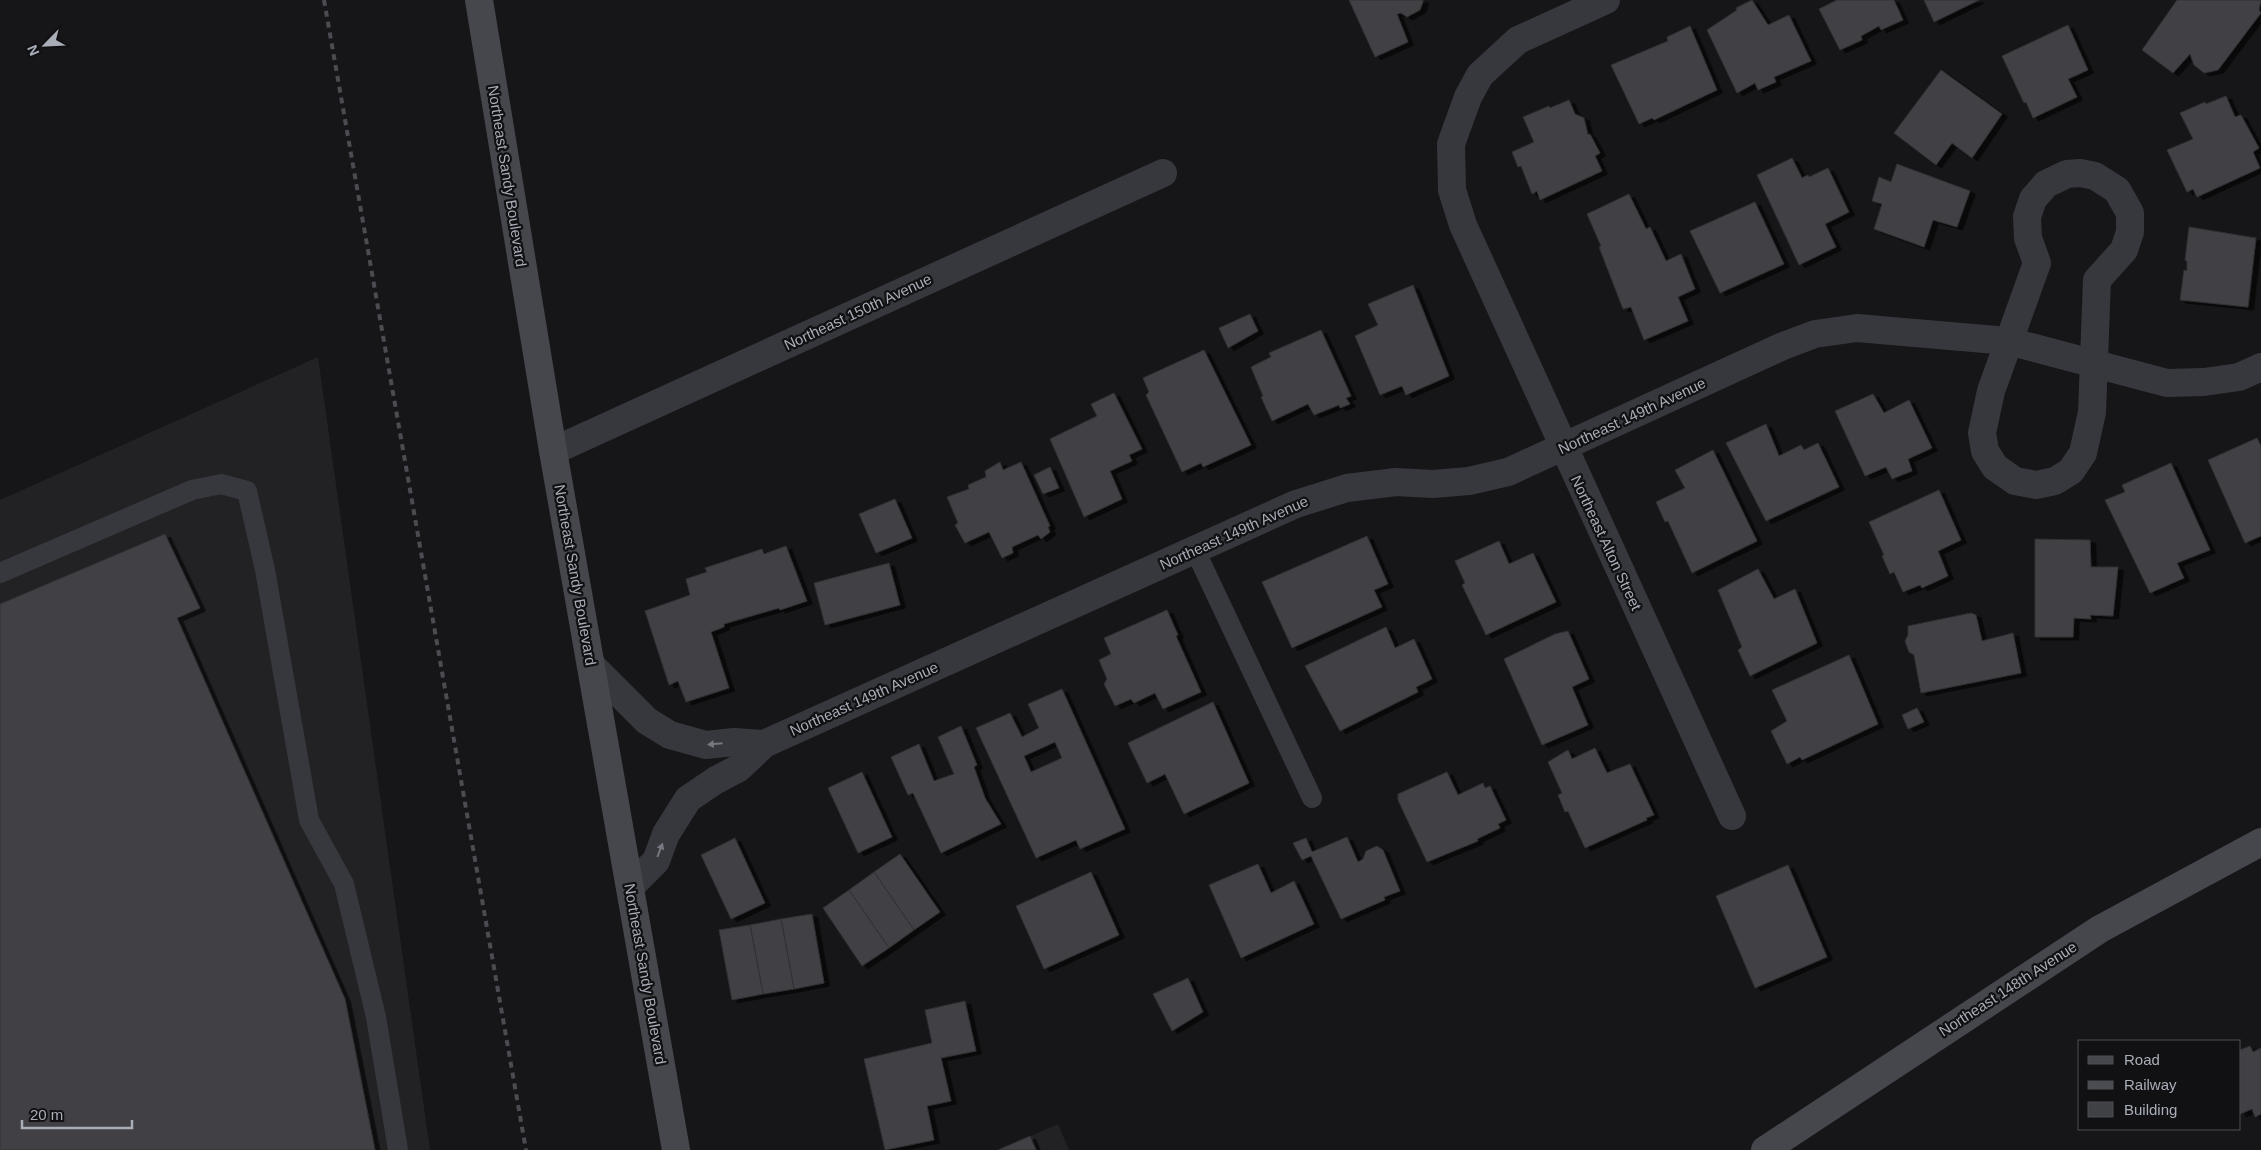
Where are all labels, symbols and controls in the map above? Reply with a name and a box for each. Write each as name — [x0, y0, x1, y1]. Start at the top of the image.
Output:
north arrow — [20, 20, 70, 70]
text: N — [24, 42, 42, 58]
street label: Northeast Sandy Boulevard — [485, 84, 530, 268]
street label: Northeast 150th Avenue — [781, 270, 934, 353]
street label: Northeast 149th Avenue — [1555, 374, 1708, 457]
street label: Northeast Alton Street — [1568, 473, 1646, 614]
street label: Northeast Sandy Boulevard — [551, 483, 600, 667]
street label: Northeast 149th Avenue — [1157, 492, 1311, 573]
street label: Northeast 149th Avenue — [787, 658, 941, 739]
one-way arrow — [707, 740, 723, 748]
one-way arrow — [656, 842, 664, 857]
street label: Northeast Sandy Boulevard — [621, 882, 670, 1066]
street label: Northeast 148th Avenue — [1936, 938, 2080, 1039]
legend — [2078, 1040, 2241, 1130]
text: Road — [2124, 1051, 2160, 1068]
text: Railway — [2124, 1076, 2177, 1093]
scale bar — [22, 1098, 132, 1130]
text: Building — [2124, 1101, 2177, 1118]
text: 20 m — [30, 1106, 63, 1123]

